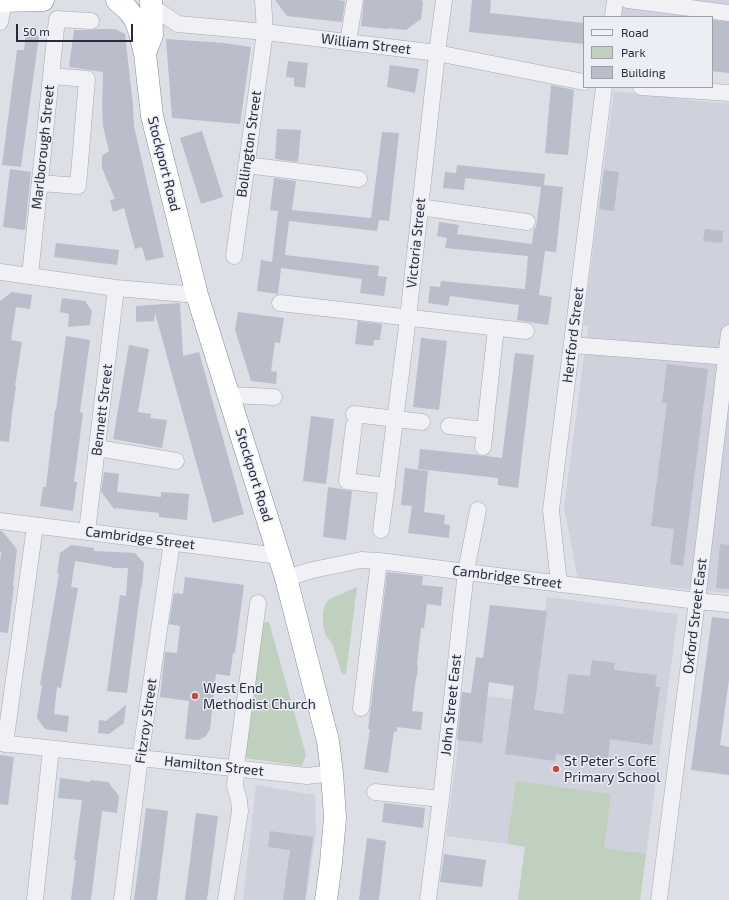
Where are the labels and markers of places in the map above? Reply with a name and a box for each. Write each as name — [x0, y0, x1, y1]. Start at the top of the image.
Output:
place label: West End Methodist Church — [203, 680, 316, 712]
marker: West End Methodist Church — [190, 691, 200, 701]
place label: St Peter's CofE Primary School — [564, 753, 660, 786]
marker: St Peter's CofE Primary School — [551, 764, 561, 774]

